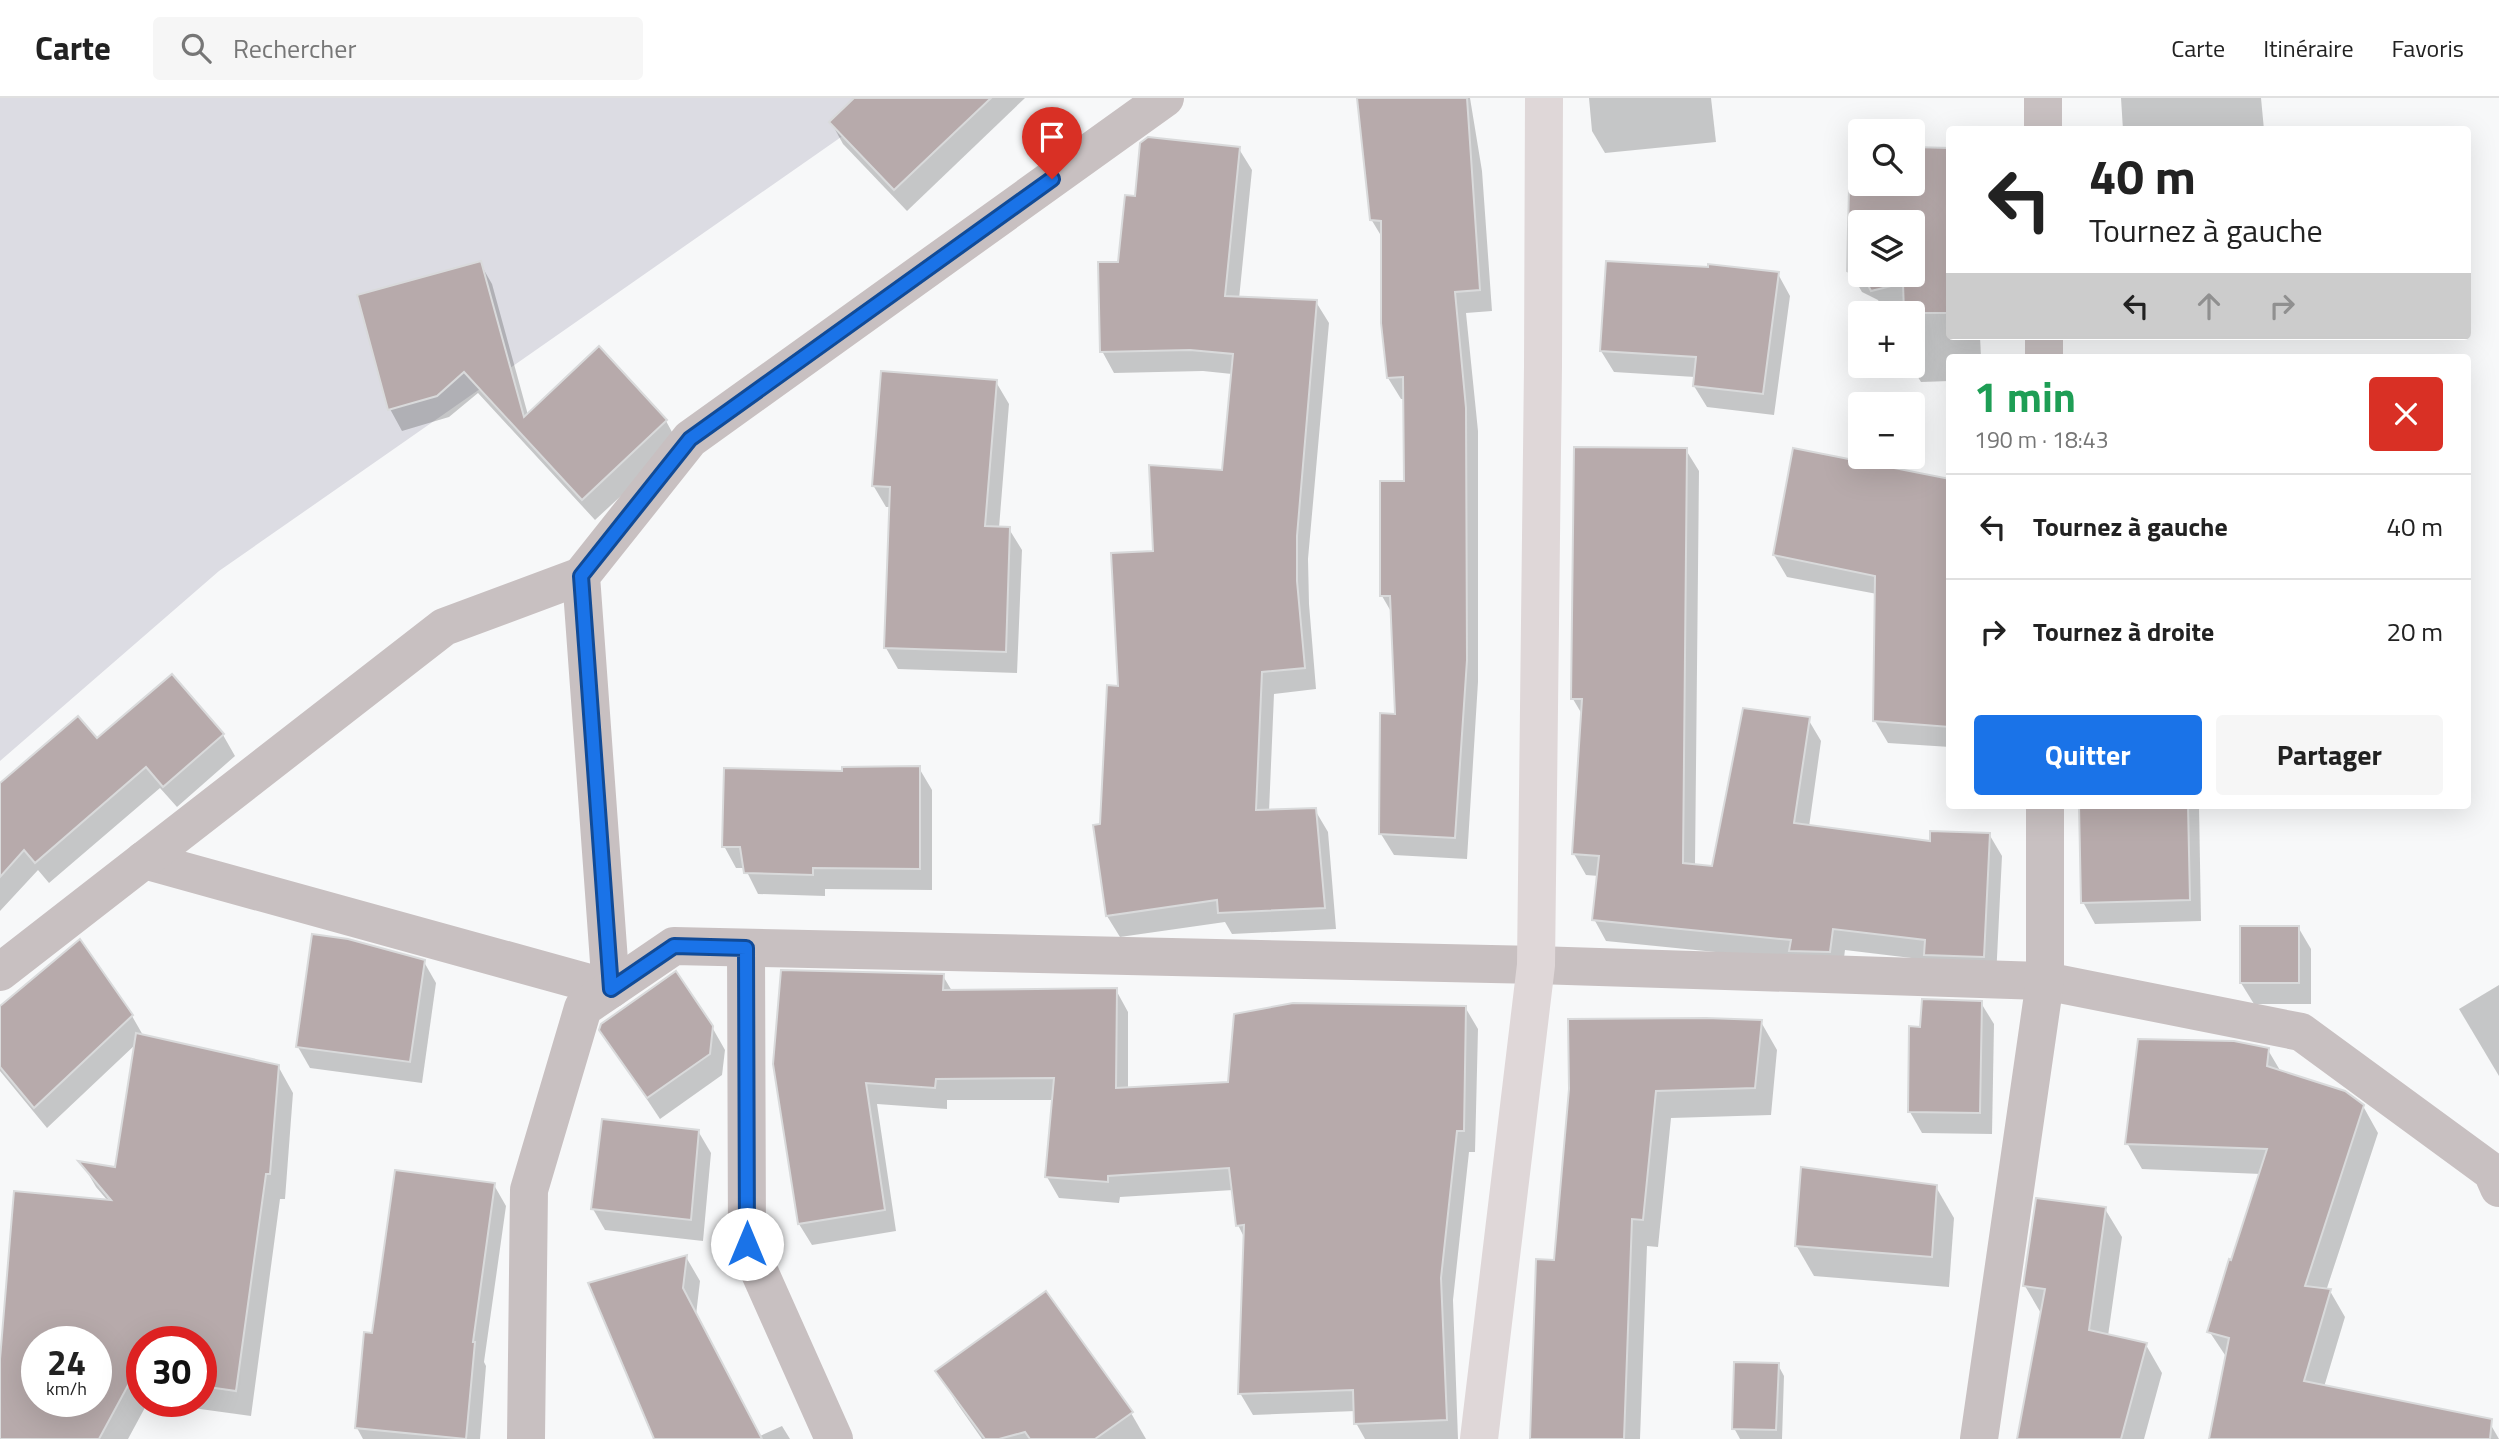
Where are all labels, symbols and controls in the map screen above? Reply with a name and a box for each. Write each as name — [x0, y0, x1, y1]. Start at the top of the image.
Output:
search box — [153, 17, 643, 80]
text: Carte — [35, 23, 111, 73]
icon: search — [177, 29, 215, 67]
text: Rechercher — [233, 29, 356, 68]
text: Carte — [2171, 30, 2225, 66]
text: Itinéraire — [2263, 30, 2354, 66]
text: Favoris — [2392, 30, 2464, 66]
pin — [1022, 107, 1082, 179]
icon: arrive — [1033, 118, 1071, 156]
map controls — [1848, 119, 1925, 469]
button: search — [1848, 119, 1925, 196]
text: 40 m — [2089, 138, 2196, 213]
icon: left — [1974, 154, 2065, 245]
text: Tournez à gauche — [2089, 206, 2323, 254]
button: layers — [1848, 210, 1925, 287]
icon: left — [2117, 287, 2155, 325]
icon: ahead — [2190, 287, 2228, 325]
icon: right — [2263, 287, 2301, 325]
button: + — [1848, 301, 1925, 378]
text: 1 min — [1974, 364, 2076, 428]
button: close — [2369, 377, 2443, 451]
button: − — [1848, 392, 1925, 469]
text: 190 m · 18:43 — [1974, 422, 2109, 457]
text: Tournez à gauche — [2033, 507, 2228, 546]
text: 40 m — [2386, 507, 2443, 546]
icon: left — [1974, 508, 2012, 546]
text: Tournez à droite — [2033, 612, 2214, 651]
text: 20 m — [2386, 612, 2443, 651]
icon: right — [1974, 613, 2012, 651]
button: Quitter — [1974, 715, 2202, 795]
button: Partager — [2216, 715, 2443, 795]
position arrow — [710, 1207, 784, 1281]
speed limit sign: 30 — [126, 1326, 217, 1417]
text: 24 — [47, 1335, 86, 1389]
text: km/h — [46, 1375, 87, 1402]

